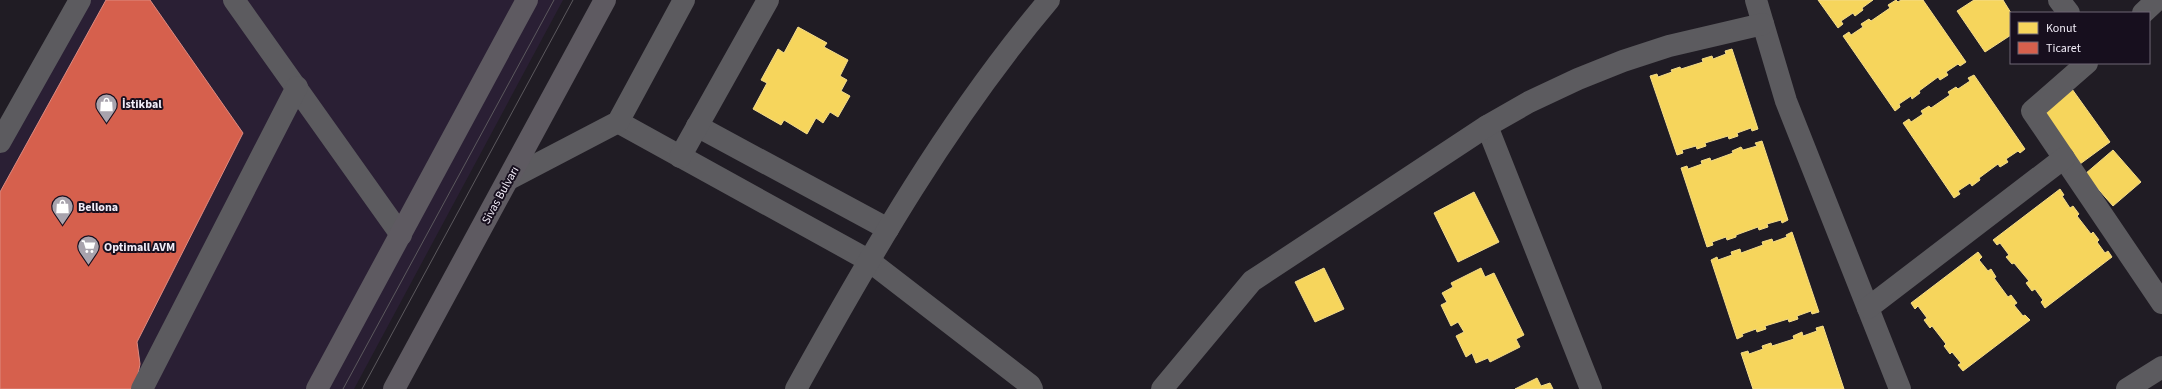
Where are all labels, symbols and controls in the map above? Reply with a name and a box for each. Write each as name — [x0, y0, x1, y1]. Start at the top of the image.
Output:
legend — [2010, 12, 2150, 64]
text: Konut — [2046, 20, 2077, 37]
text: Ticaret — [2046, 40, 2081, 57]
shop icon: İstikbal — [94, 91, 120, 124]
place label: İstikbal — [122, 96, 162, 113]
street label: Sivas Bulvarı — [478, 163, 523, 227]
shop icon: Bellona — [50, 194, 76, 227]
place label: Bellona — [78, 199, 118, 216]
supermarket icon: Optimall AVM — [75, 234, 101, 267]
place label: Optimall AVM — [104, 239, 175, 256]

